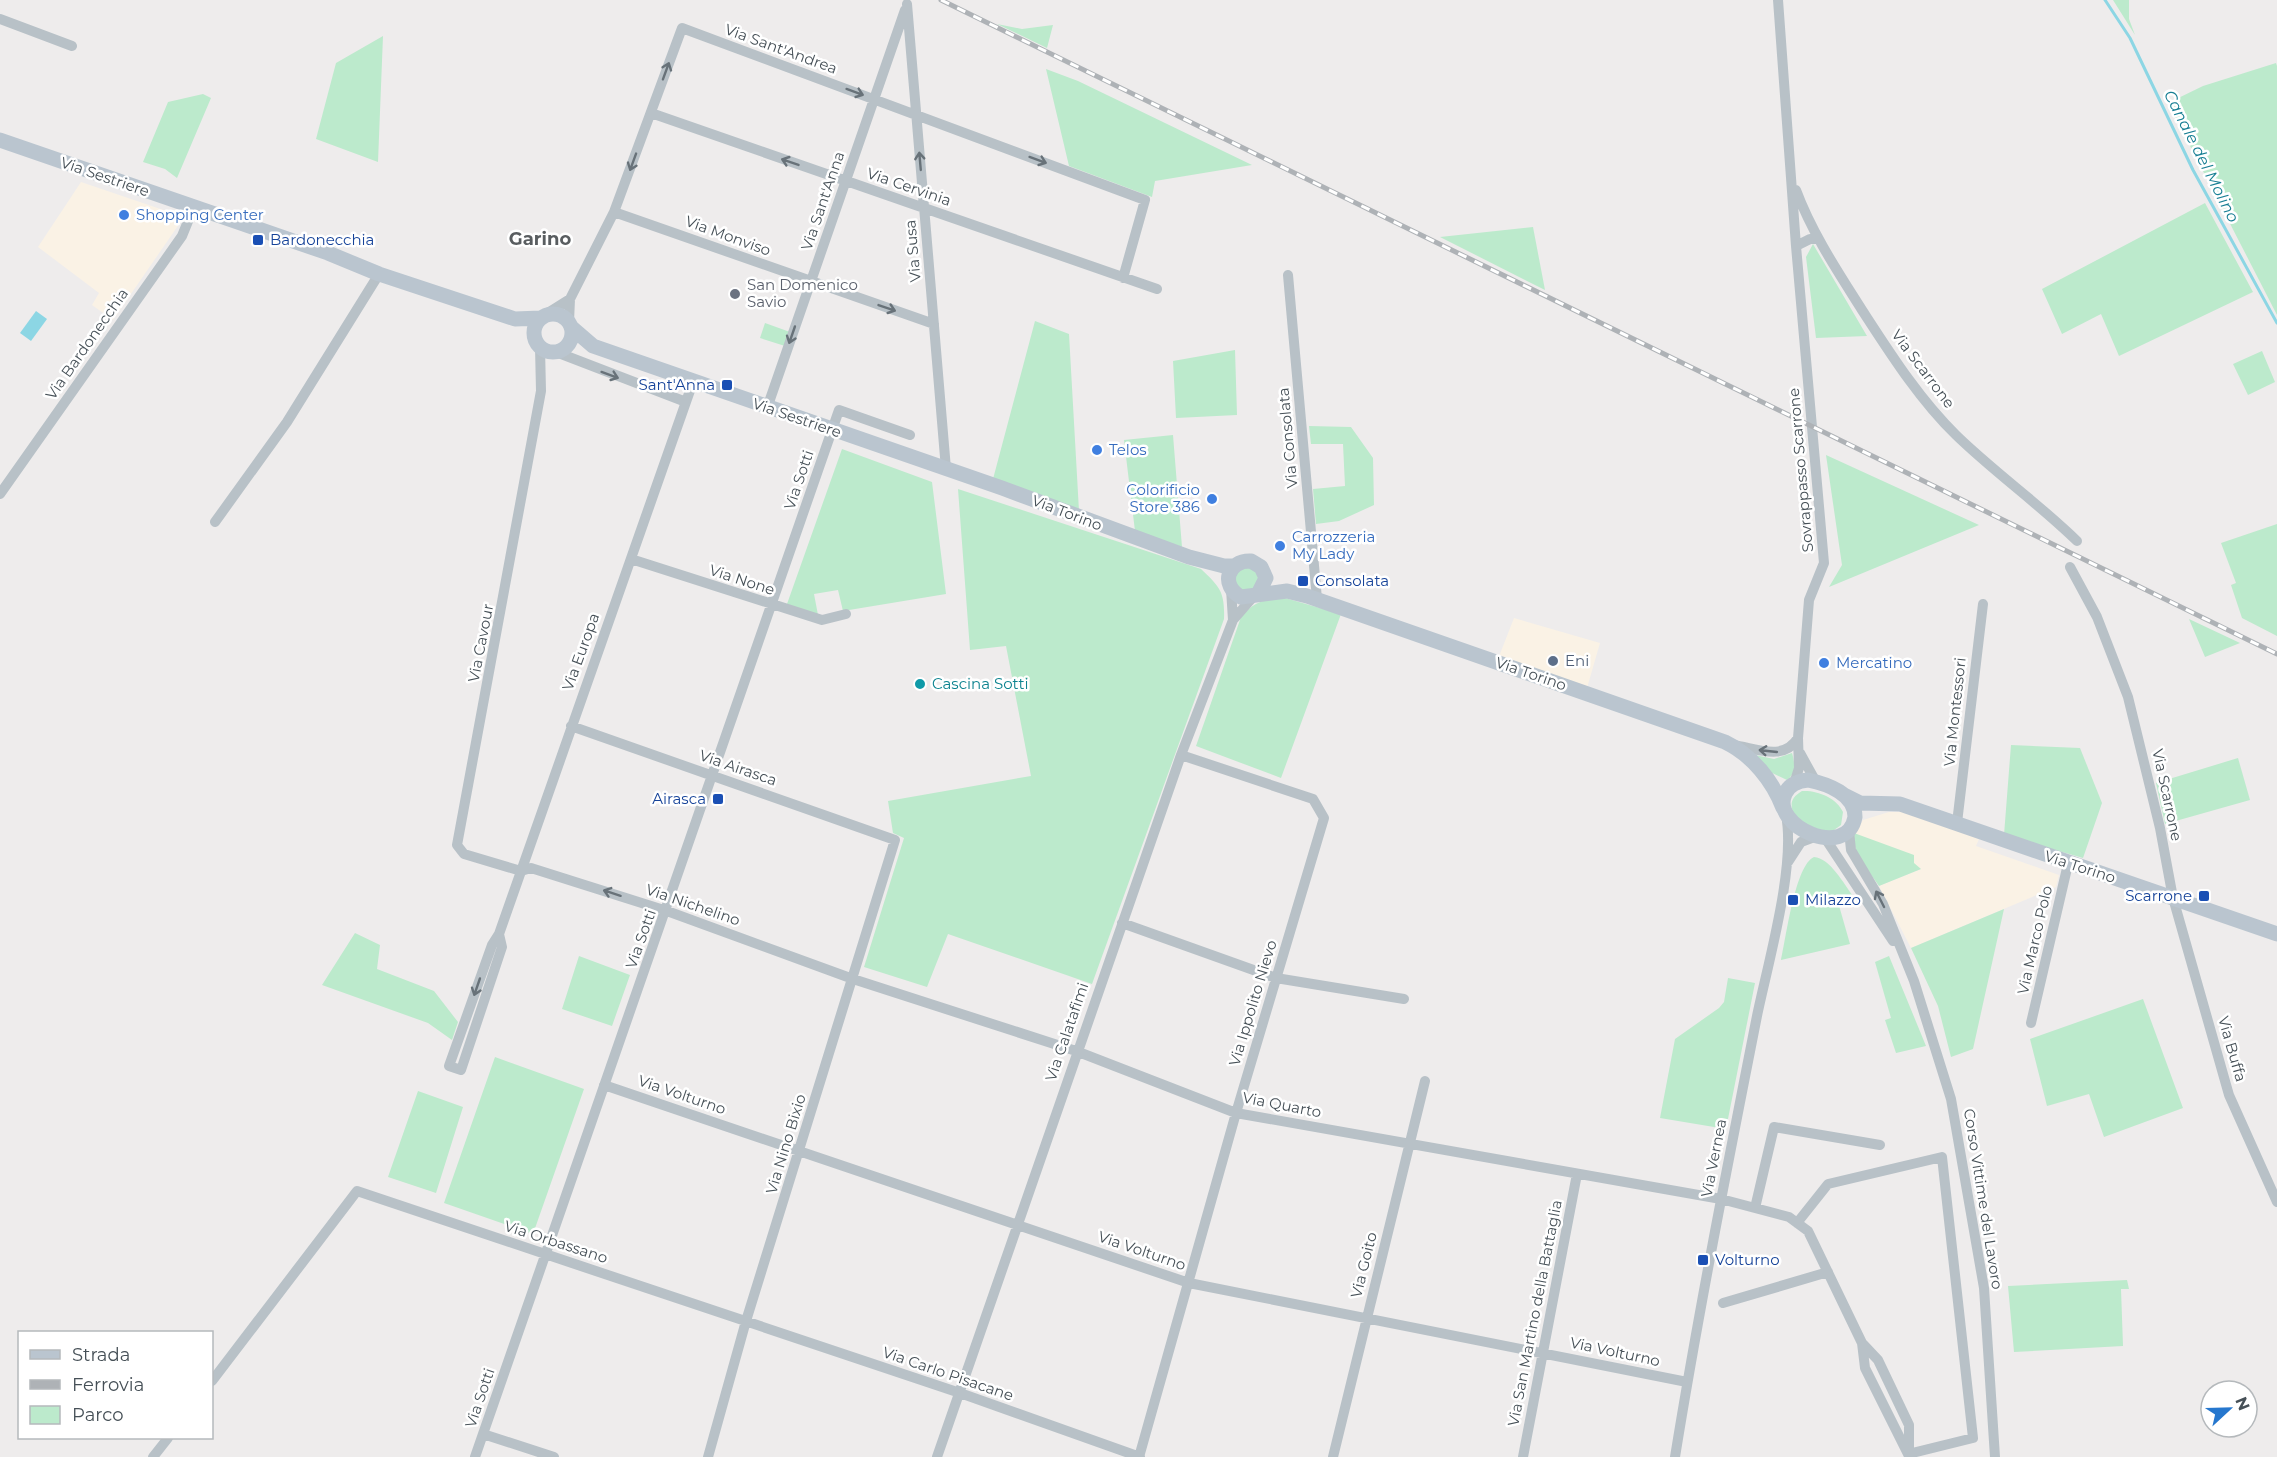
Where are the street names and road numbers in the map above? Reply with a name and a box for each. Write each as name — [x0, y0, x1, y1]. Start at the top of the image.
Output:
street label: Via Sant'Andrea — [722, 19, 840, 78]
street label: Via Sant'Anna — [797, 149, 848, 253]
street label: Via Sestriere — [58, 152, 152, 201]
street label: Via Cervinia — [865, 163, 954, 210]
street label: Via Monviso — [683, 211, 774, 260]
street label: Via Susa — [900, 219, 925, 283]
street label: Via Bardonecchia — [41, 284, 132, 403]
street label: Via Scarrone — [1888, 325, 1959, 412]
street label: Via Consolata — [1274, 387, 1301, 489]
street label: Sovrappasso Scarrone — [1784, 387, 1817, 553]
street label: Via Sestriere — [750, 393, 844, 442]
street label: Via Sotti — [780, 448, 818, 512]
street label: Via Torino — [1029, 490, 1105, 535]
street label: Via None — [707, 560, 777, 599]
street label: Via Cavour — [464, 602, 497, 684]
street label: Via Europa — [558, 610, 603, 693]
street label: Via Torino — [1493, 653, 1569, 695]
street label: Via Montessori — [1939, 656, 1970, 768]
street label: Via Airasca — [697, 745, 779, 790]
street label: Via Scarrone — [2148, 747, 2187, 843]
street label: Via Torino — [2042, 846, 2118, 887]
street label: Via Nichelino — [644, 880, 743, 930]
street label: Via Marco Polo — [2013, 884, 2056, 996]
street label: Via Sotti — [621, 907, 660, 971]
street label: Via Ippolito Nievo — [1224, 938, 1281, 1068]
street label: Via Calatafimi — [1041, 980, 1092, 1084]
street label: Via Buffa — [2214, 1014, 2251, 1084]
street label: Via Volturno — [636, 1071, 729, 1118]
street label: Via Quarto — [1241, 1088, 1323, 1121]
street label: Via Nino Bixio — [761, 1092, 810, 1196]
street label: Corso Vittime del Lavoro — [1960, 1107, 2007, 1291]
street label: Via Vernea — [1697, 1117, 1730, 1199]
street label: Via San Martino della Battaglia — [1503, 1198, 1566, 1428]
street label: Via Orbassano — [502, 1216, 610, 1267]
street label: Via Volturno — [1096, 1227, 1189, 1274]
street label: Via Goito — [1346, 1230, 1381, 1300]
street label: Via Volturno — [1568, 1333, 1662, 1370]
street label: Via Carlo Pisacane — [880, 1342, 1016, 1405]
street label: Via Sotti — [461, 1366, 499, 1430]

